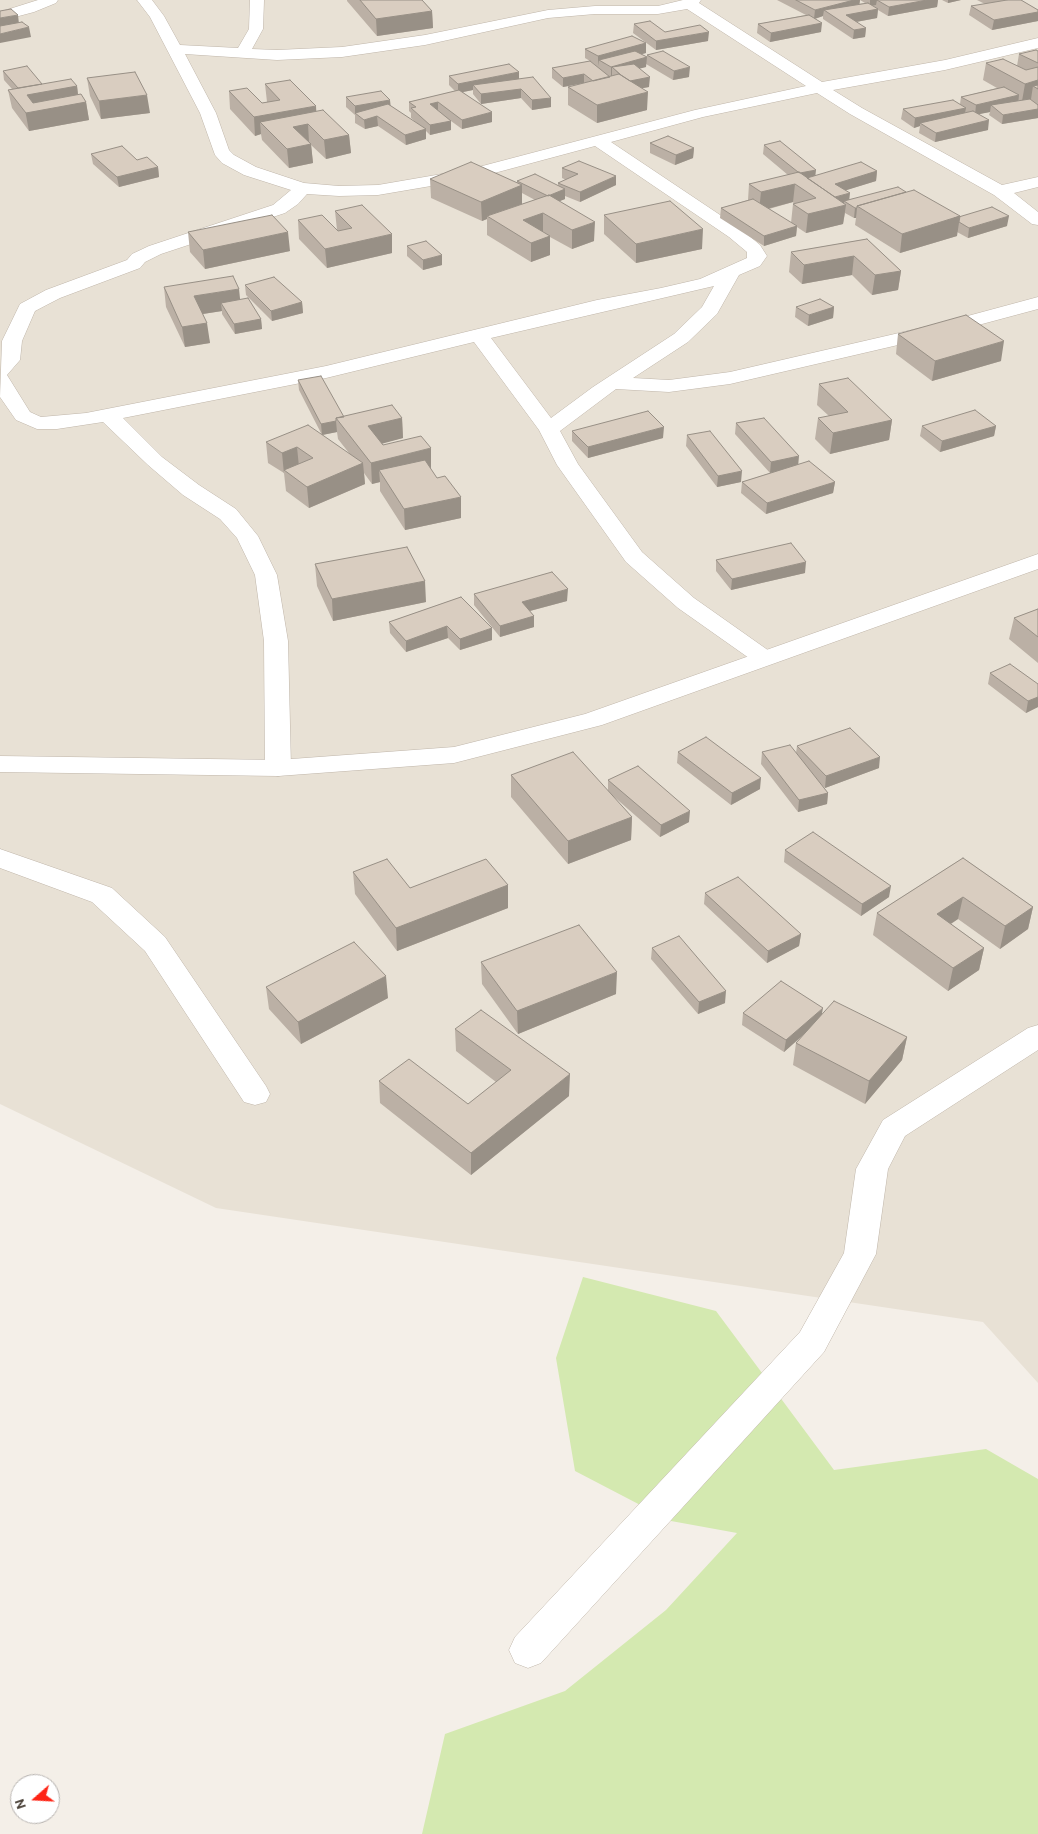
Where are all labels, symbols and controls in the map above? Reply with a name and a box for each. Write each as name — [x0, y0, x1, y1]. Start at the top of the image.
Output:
north arrow — [10, 1774, 60, 1824]
text: N — [12, 1796, 31, 1811]

